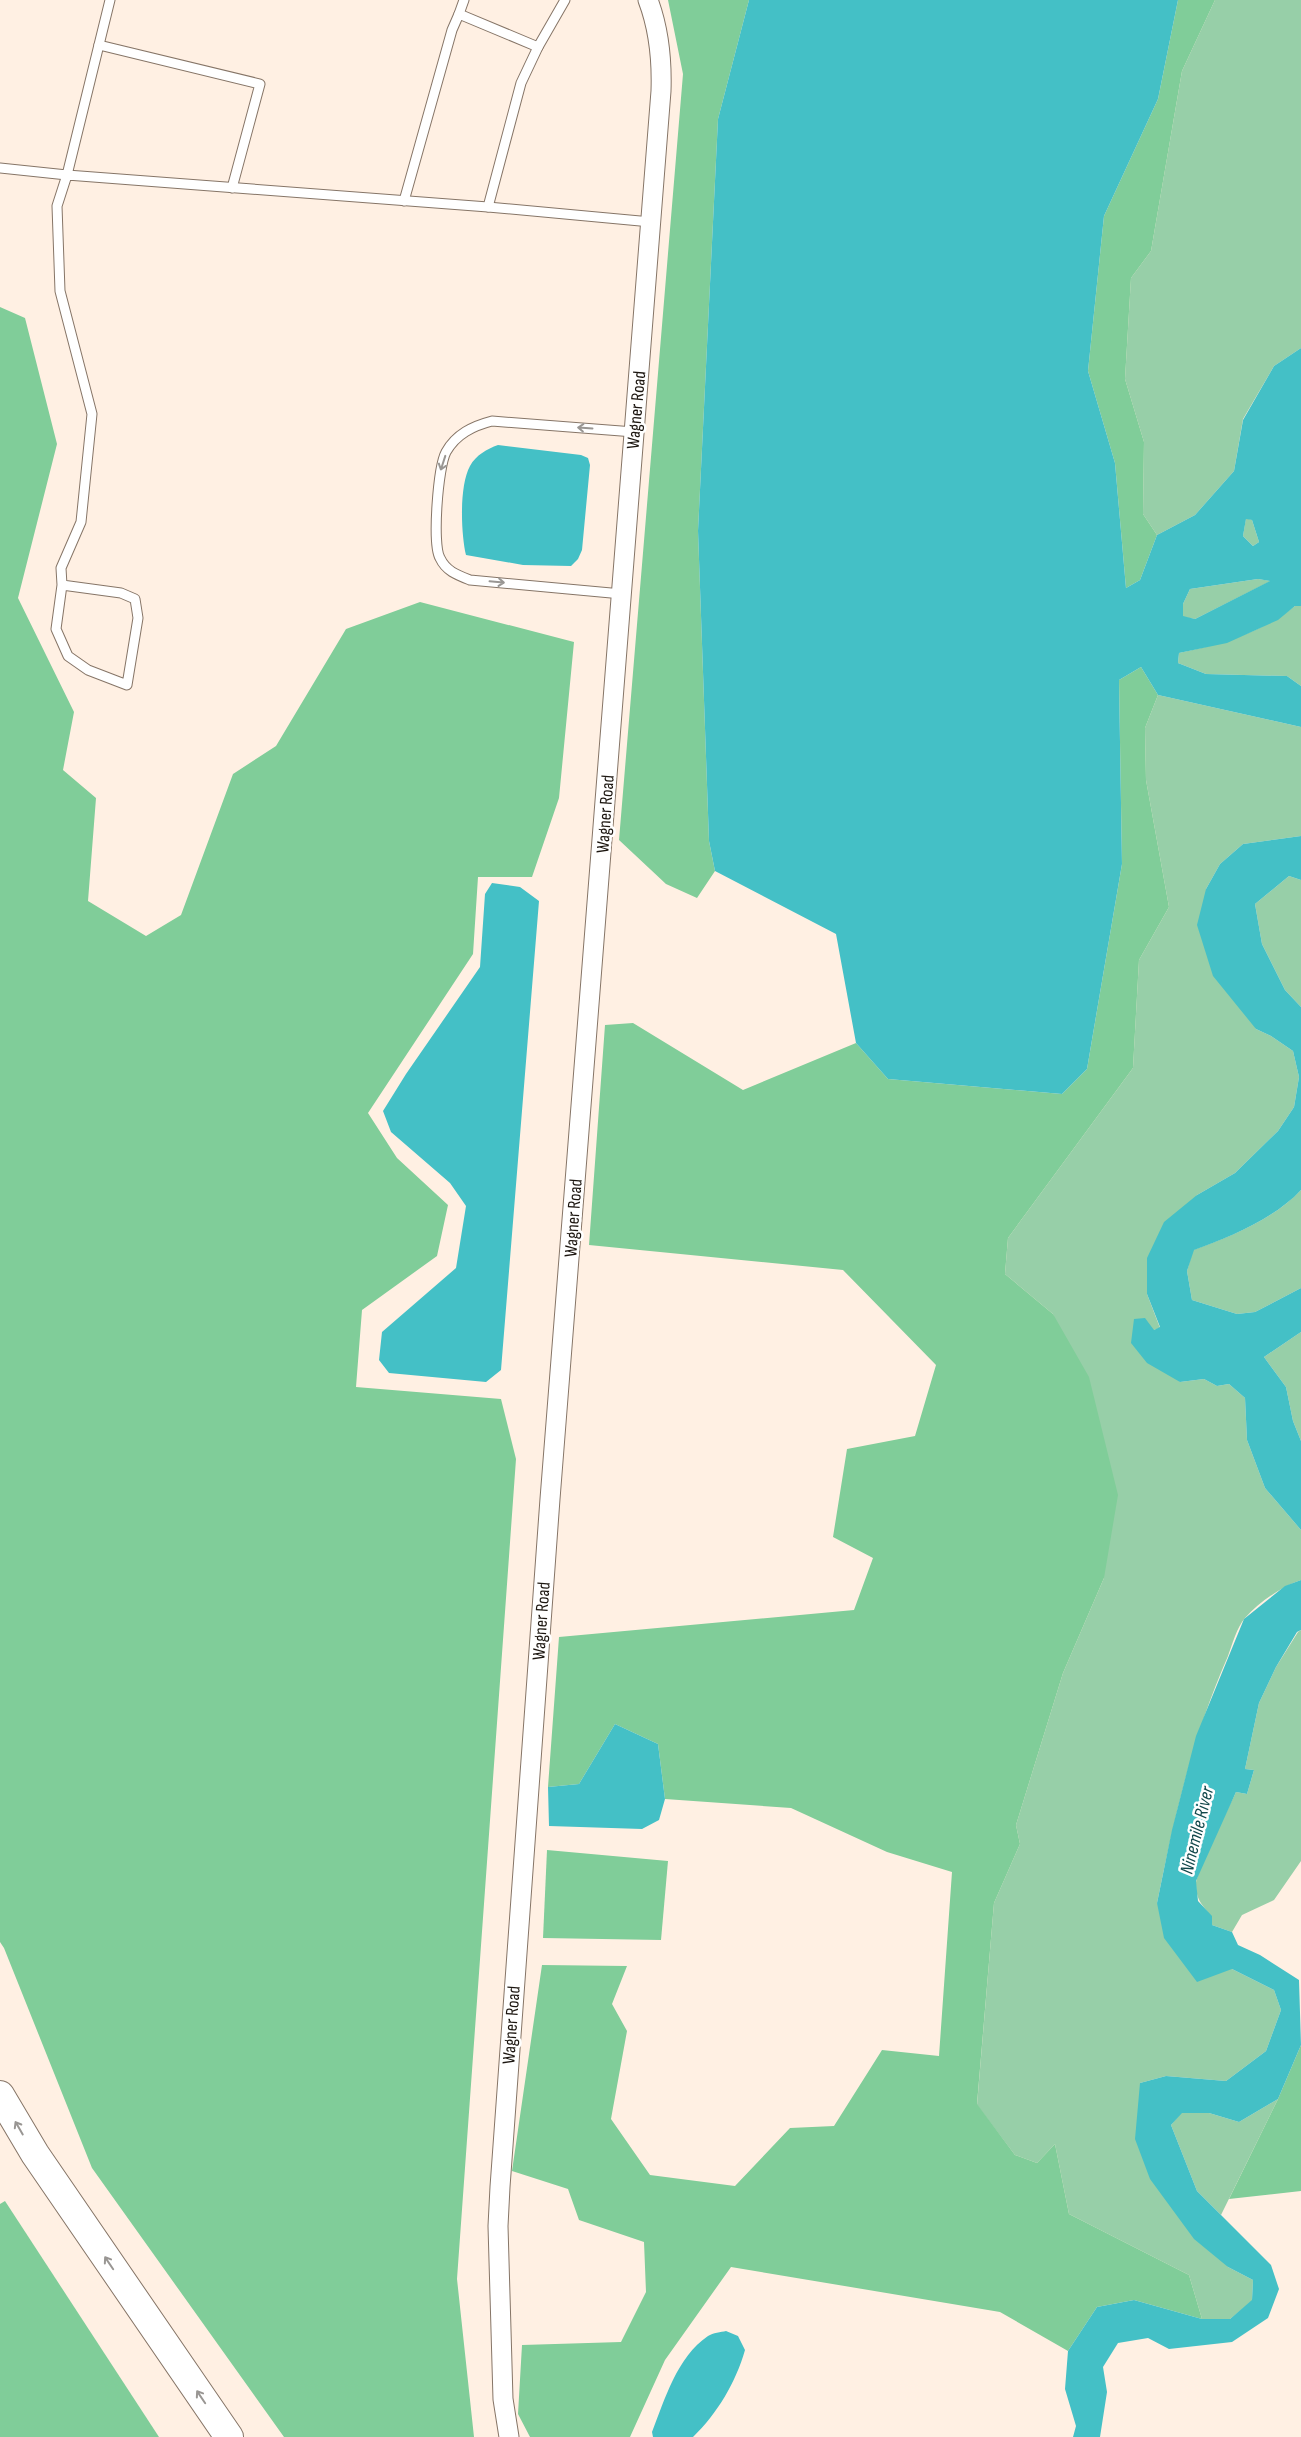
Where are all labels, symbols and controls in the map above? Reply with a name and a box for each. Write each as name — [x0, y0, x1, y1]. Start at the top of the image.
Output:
street label: Wagner Road — [623, 370, 650, 450]
one-way arrow — [578, 423, 594, 433]
one-way arrow — [437, 454, 447, 470]
one-way arrow — [489, 578, 505, 587]
street label: Wagner Road — [592, 774, 619, 854]
street label: Wagner Road — [560, 1178, 587, 1258]
street label: Wagner Road — [528, 1581, 555, 1661]
water label: Ninemile River — [1175, 1784, 1220, 1877]
street label: Wagner Road — [498, 1985, 525, 2065]
one-way arrow — [14, 2121, 24, 2135]
one-way arrow — [104, 2256, 114, 2270]
one-way arrow — [196, 2390, 206, 2404]

